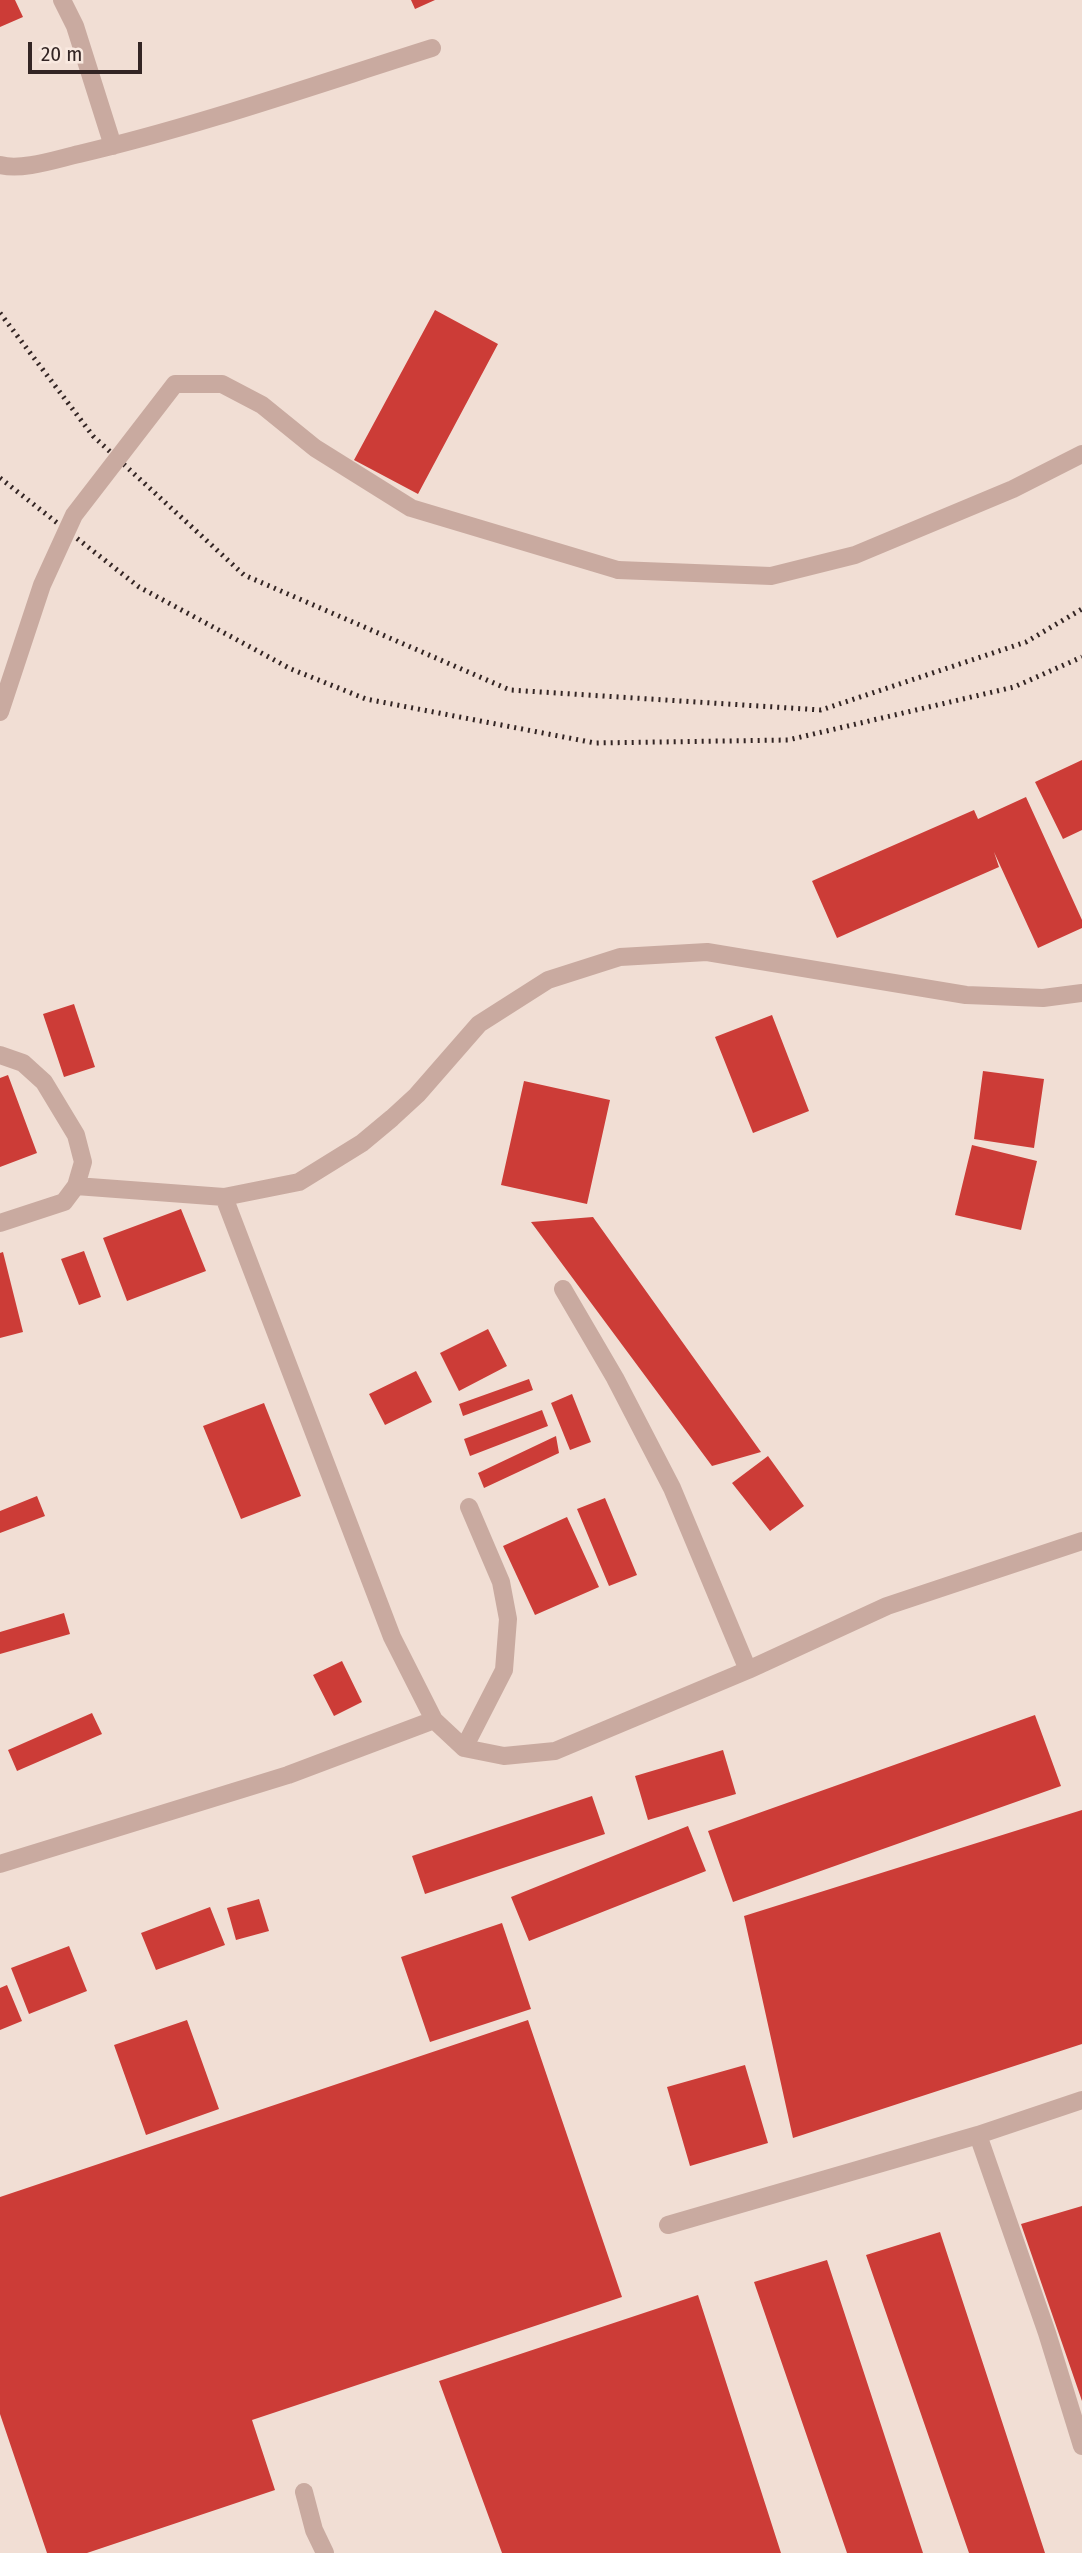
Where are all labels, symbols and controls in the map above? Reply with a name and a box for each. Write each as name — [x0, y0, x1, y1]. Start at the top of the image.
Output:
scale bar — [32, 28, 145, 72]
text: 20 m — [41, 41, 82, 67]

